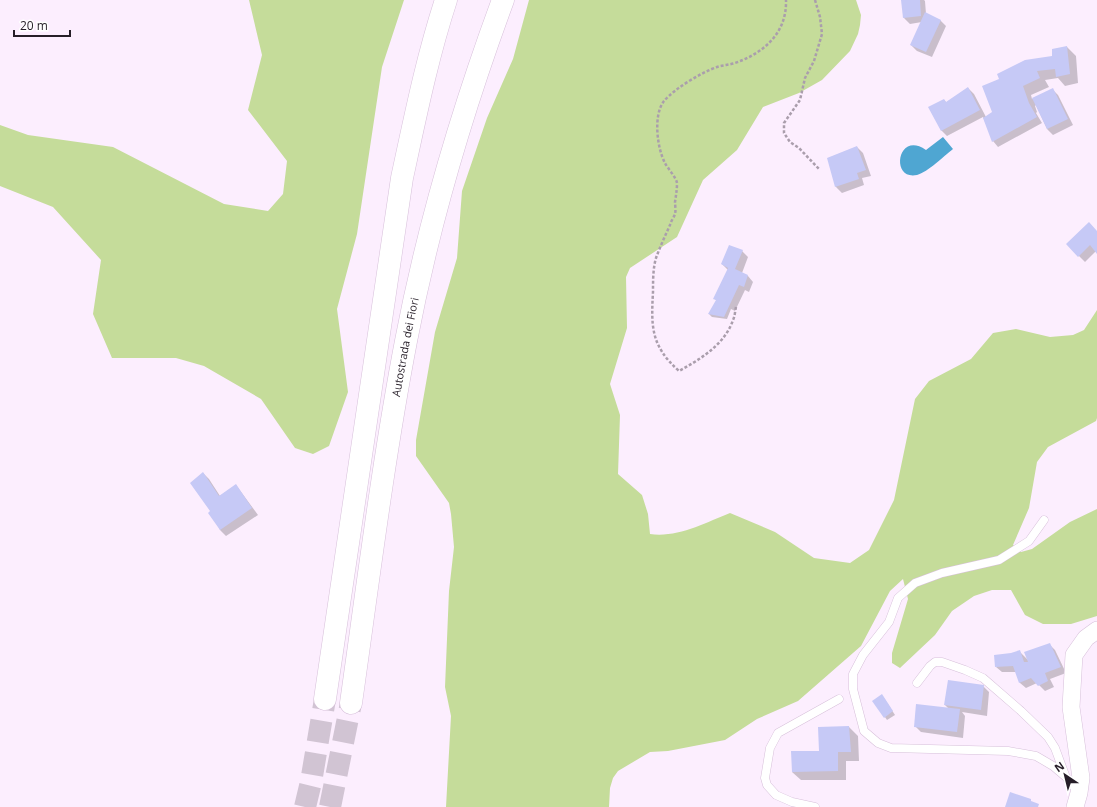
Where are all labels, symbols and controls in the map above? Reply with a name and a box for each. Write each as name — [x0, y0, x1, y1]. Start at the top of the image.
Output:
scale bar — [14, 12, 70, 38]
text: 20 m — [20, 17, 48, 34]
street label: Autostrada dei Fiori — [388, 296, 422, 398]
north arrow — [1045, 755, 1085, 795]
text: N — [1051, 758, 1067, 775]

